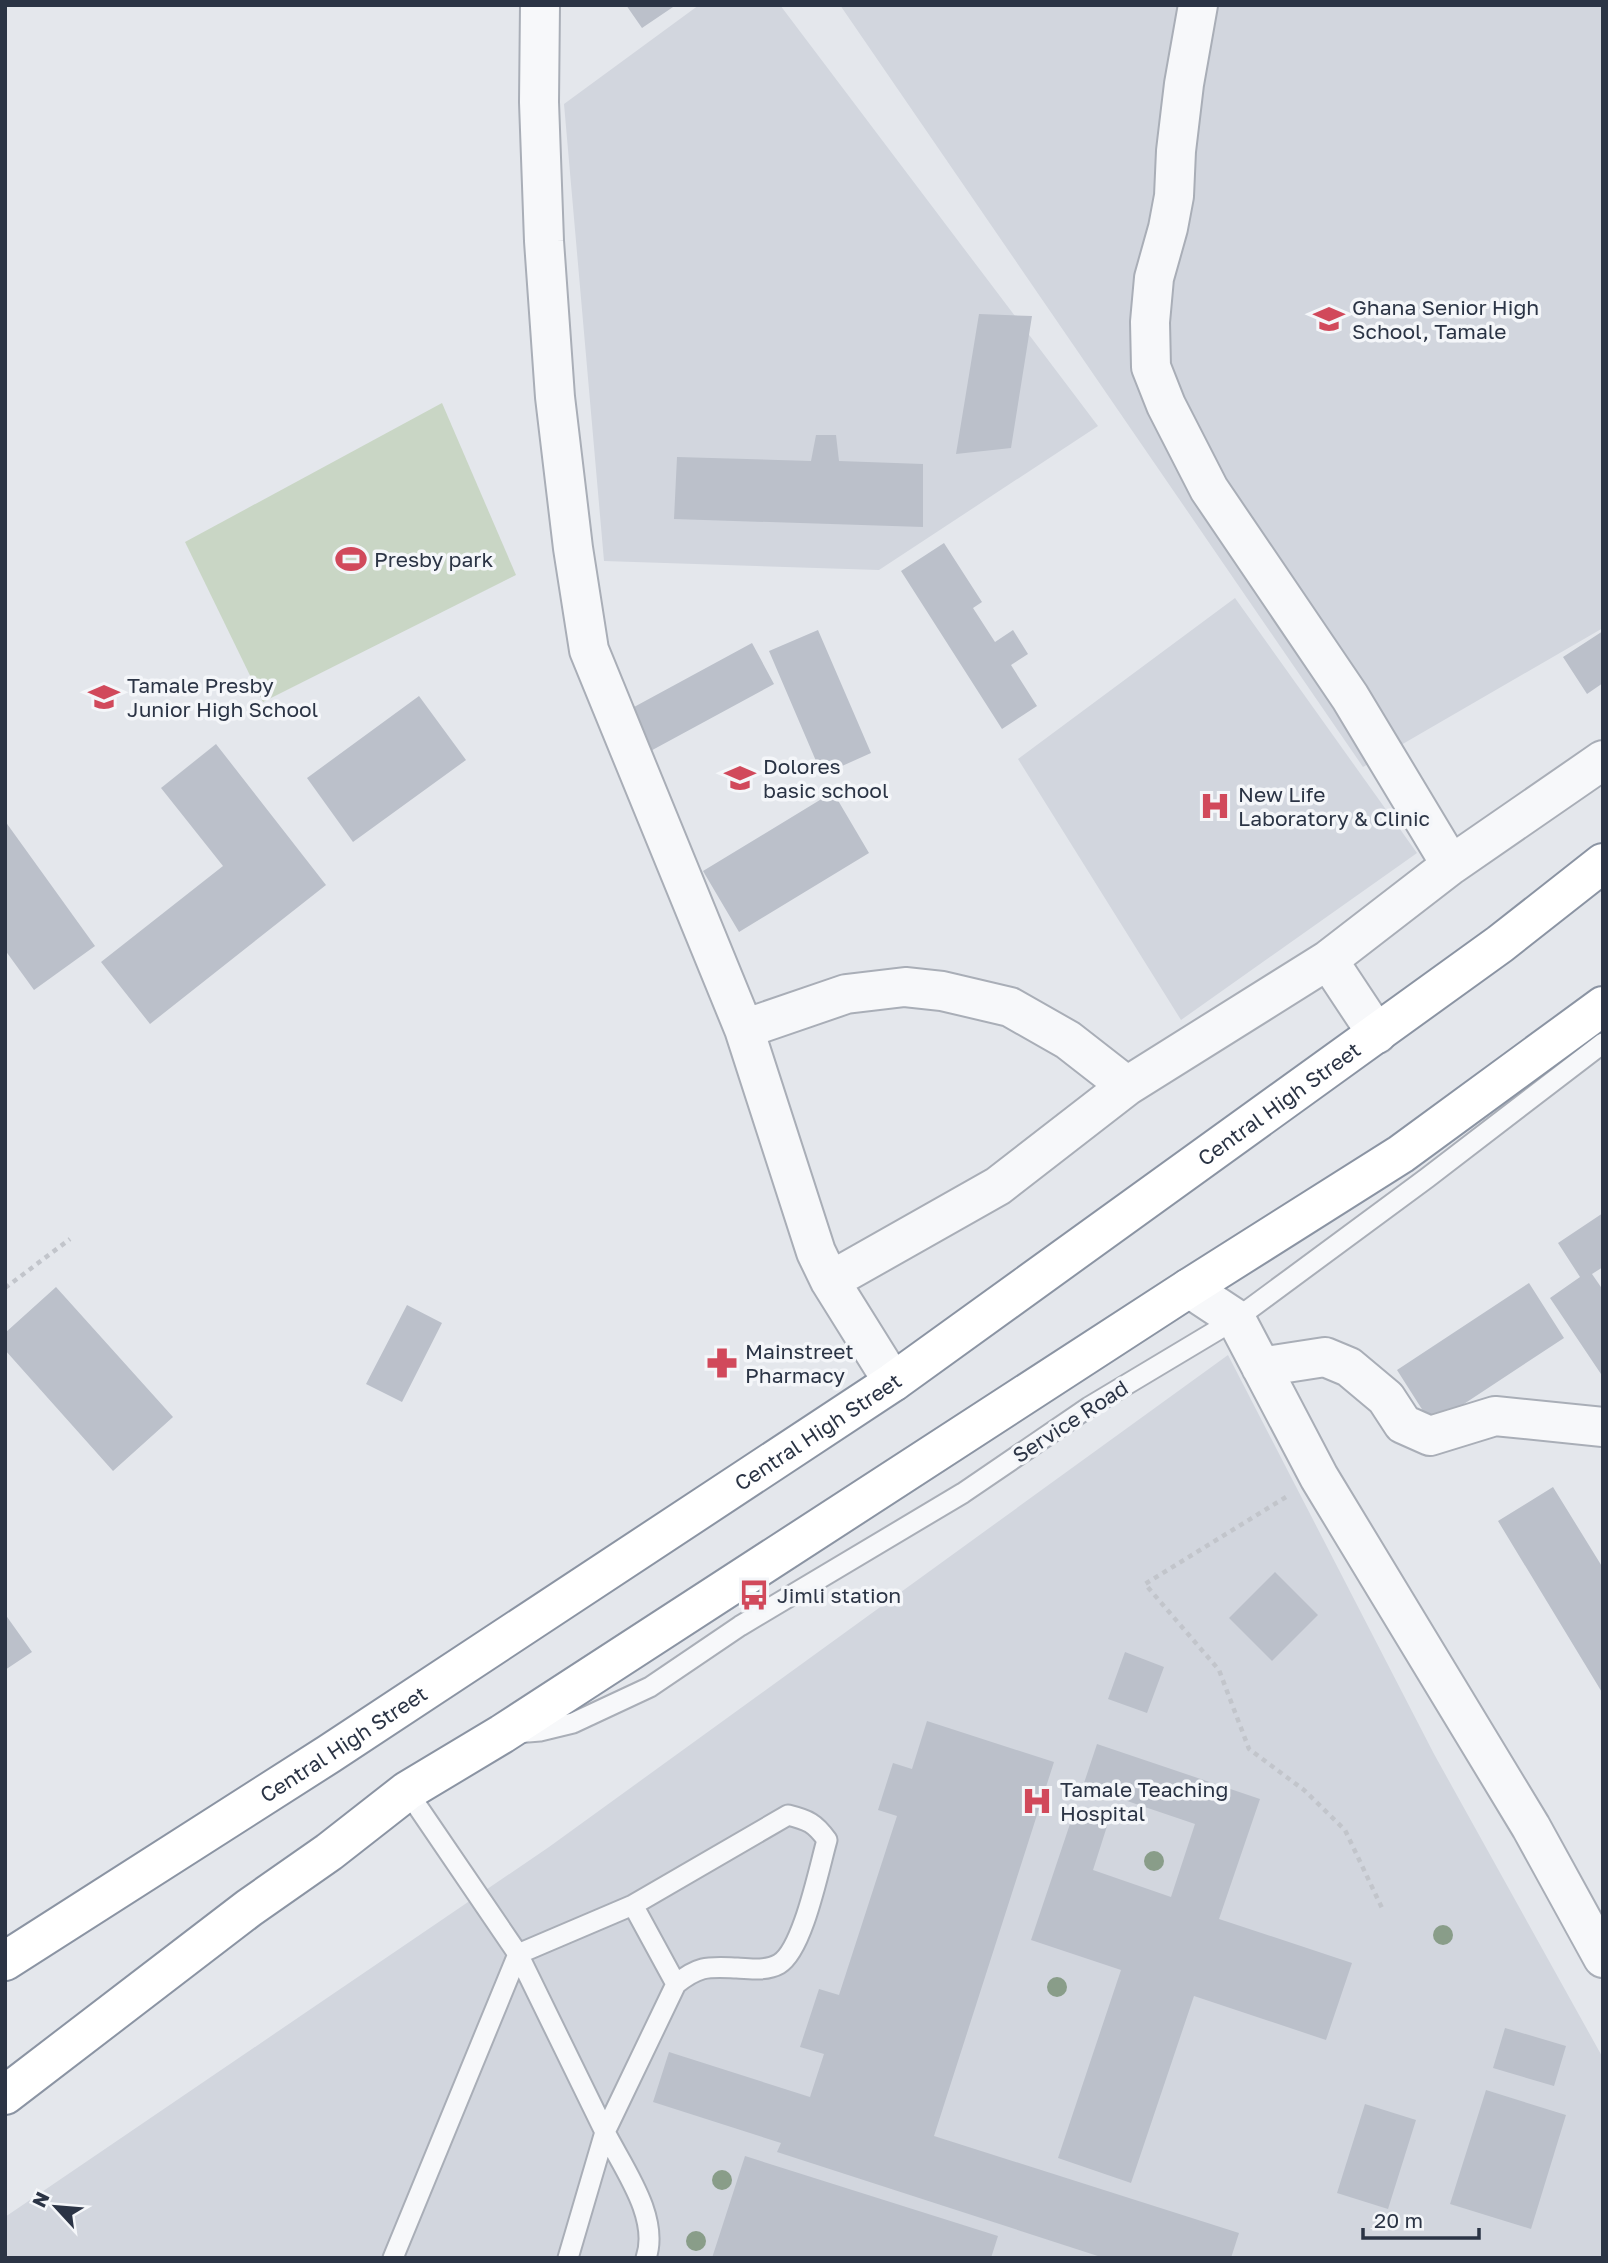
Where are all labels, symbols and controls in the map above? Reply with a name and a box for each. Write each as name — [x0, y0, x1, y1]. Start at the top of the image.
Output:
place label: Ghana Senior High School, Tamale — [1352, 294, 1539, 344]
school or university icon: Ghana Senior High School, Tamale — [1312, 302, 1346, 336]
sports icon: Presby park — [334, 542, 368, 576]
place label: Presby park — [374, 546, 494, 572]
place label: Tamale Presby Junior High School — [127, 672, 318, 722]
school or university icon: Tamale Presby Junior High School — [87, 680, 121, 714]
place label: Dolores basic school — [763, 753, 889, 803]
school or university icon: Dolores basic school — [723, 761, 757, 795]
place label: New Life Laboratory & Clinic — [1238, 781, 1430, 831]
hospital icon: New Life Laboratory & Clinic — [1198, 789, 1232, 823]
street label: Central High Street — [1193, 1036, 1365, 1171]
place label: Mainstreet Pharmacy — [745, 1338, 854, 1388]
pharmacy icon: Mainstreet Pharmacy — [705, 1346, 739, 1380]
street label: Central High Street — [730, 1367, 906, 1496]
street label: Service Road — [1008, 1374, 1132, 1468]
bus stop icon: Jimli station — [737, 1578, 771, 1612]
place label: Jimli station — [777, 1582, 901, 1608]
street label: Central High Street — [255, 1680, 432, 1808]
place label: Tamale Teaching Hospital — [1060, 1776, 1228, 1826]
hospital icon: Tamale Teaching Hospital — [1020, 1784, 1054, 1818]
north arrow — [21, 2172, 91, 2242]
text: N — [27, 2188, 54, 2211]
scale bar — [1363, 2196, 1478, 2240]
text: 20 m — [1374, 2207, 1423, 2233]

